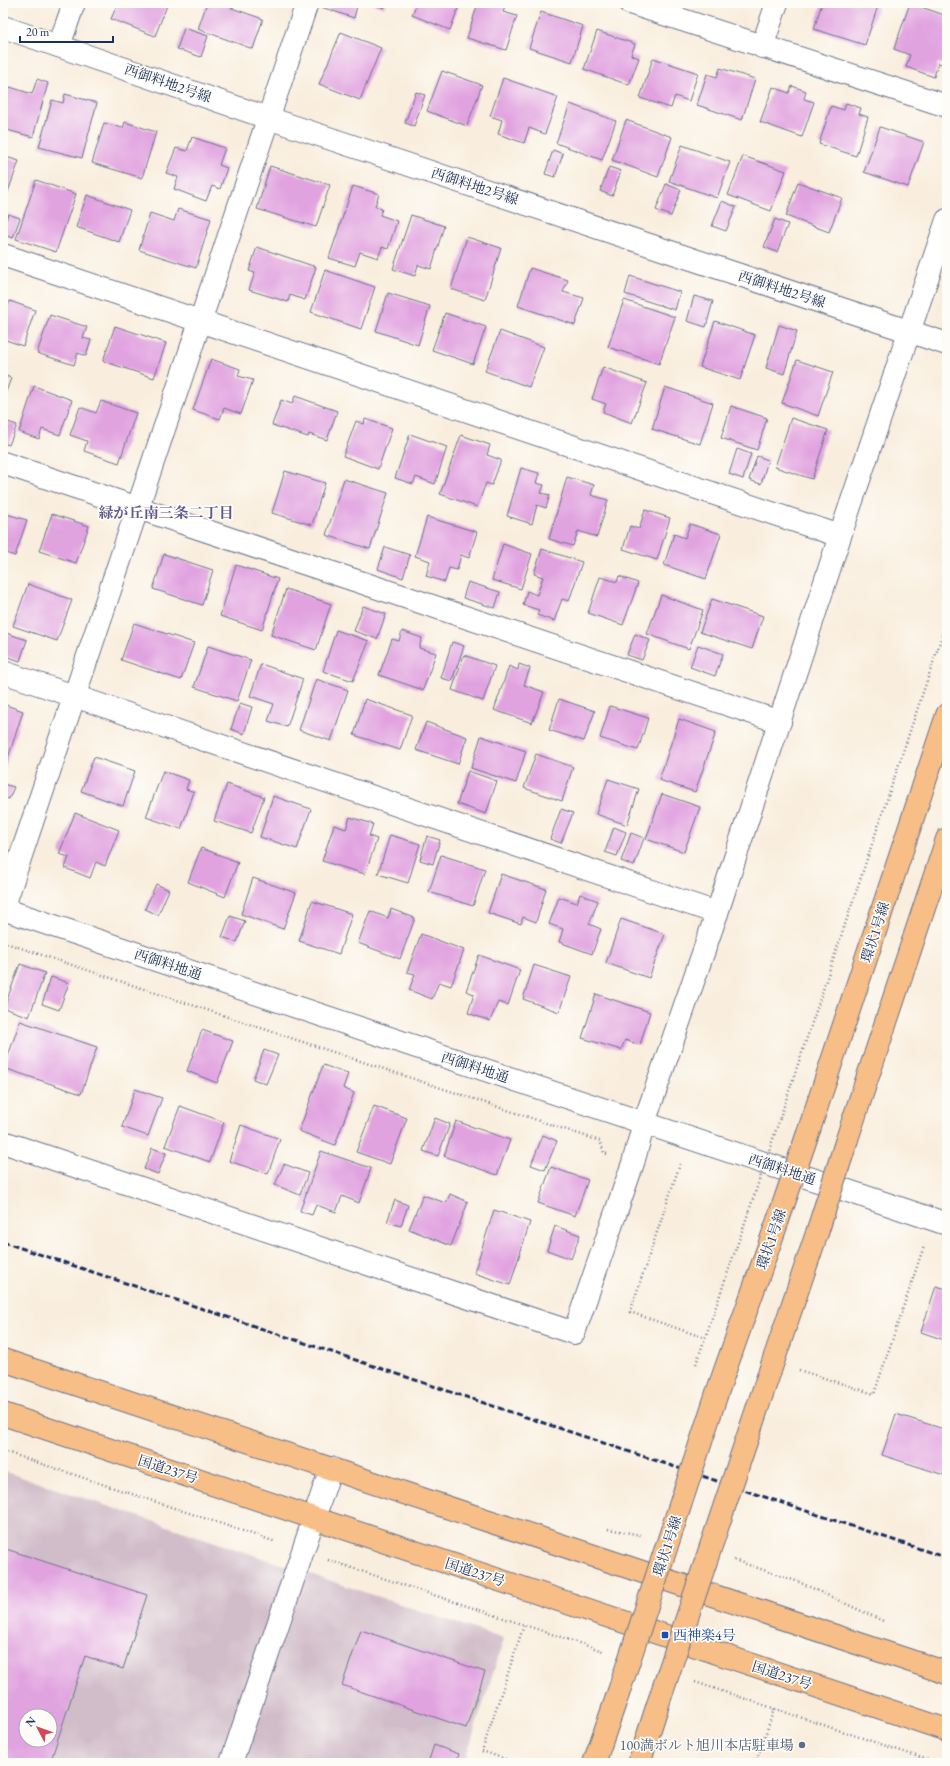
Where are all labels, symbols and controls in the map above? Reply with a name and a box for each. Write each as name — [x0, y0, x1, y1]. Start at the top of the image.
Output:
scale bar — [20, 18, 113, 44]
text: 20 m — [26, 24, 50, 40]
street label: 西御料地2号線 — [122, 60, 214, 106]
street label: 西御料地2号線 — [429, 163, 521, 209]
street label: 西御料地2号線 — [736, 266, 828, 312]
district label: 緑が丘南三条二丁目 — [98, 503, 234, 522]
street label: 環状1号線 — [857, 899, 893, 965]
street label: 西御料地通 — [132, 945, 204, 983]
street label: 西御料地通 — [439, 1048, 511, 1086]
street label: 西御料地通 — [746, 1150, 818, 1188]
street label: 環状1号線 — [752, 1206, 790, 1272]
street label: 国道237号 — [136, 1451, 200, 1487]
street label: 環状1号線 — [649, 1513, 685, 1579]
street label: 国道237号 — [443, 1554, 507, 1590]
place label: 西神楽4号 — [673, 1626, 736, 1644]
marker: 西神楽4号 — [660, 1630, 670, 1640]
street label: 国道237号 — [750, 1657, 814, 1693]
north arrow — [18, 1708, 58, 1748]
text: N — [22, 1713, 39, 1729]
place label: 100満ボルト旭川本店駐車場 — [620, 1736, 794, 1754]
marker: 100満ボルト旭川本店駐車場 — [797, 1740, 807, 1750]

